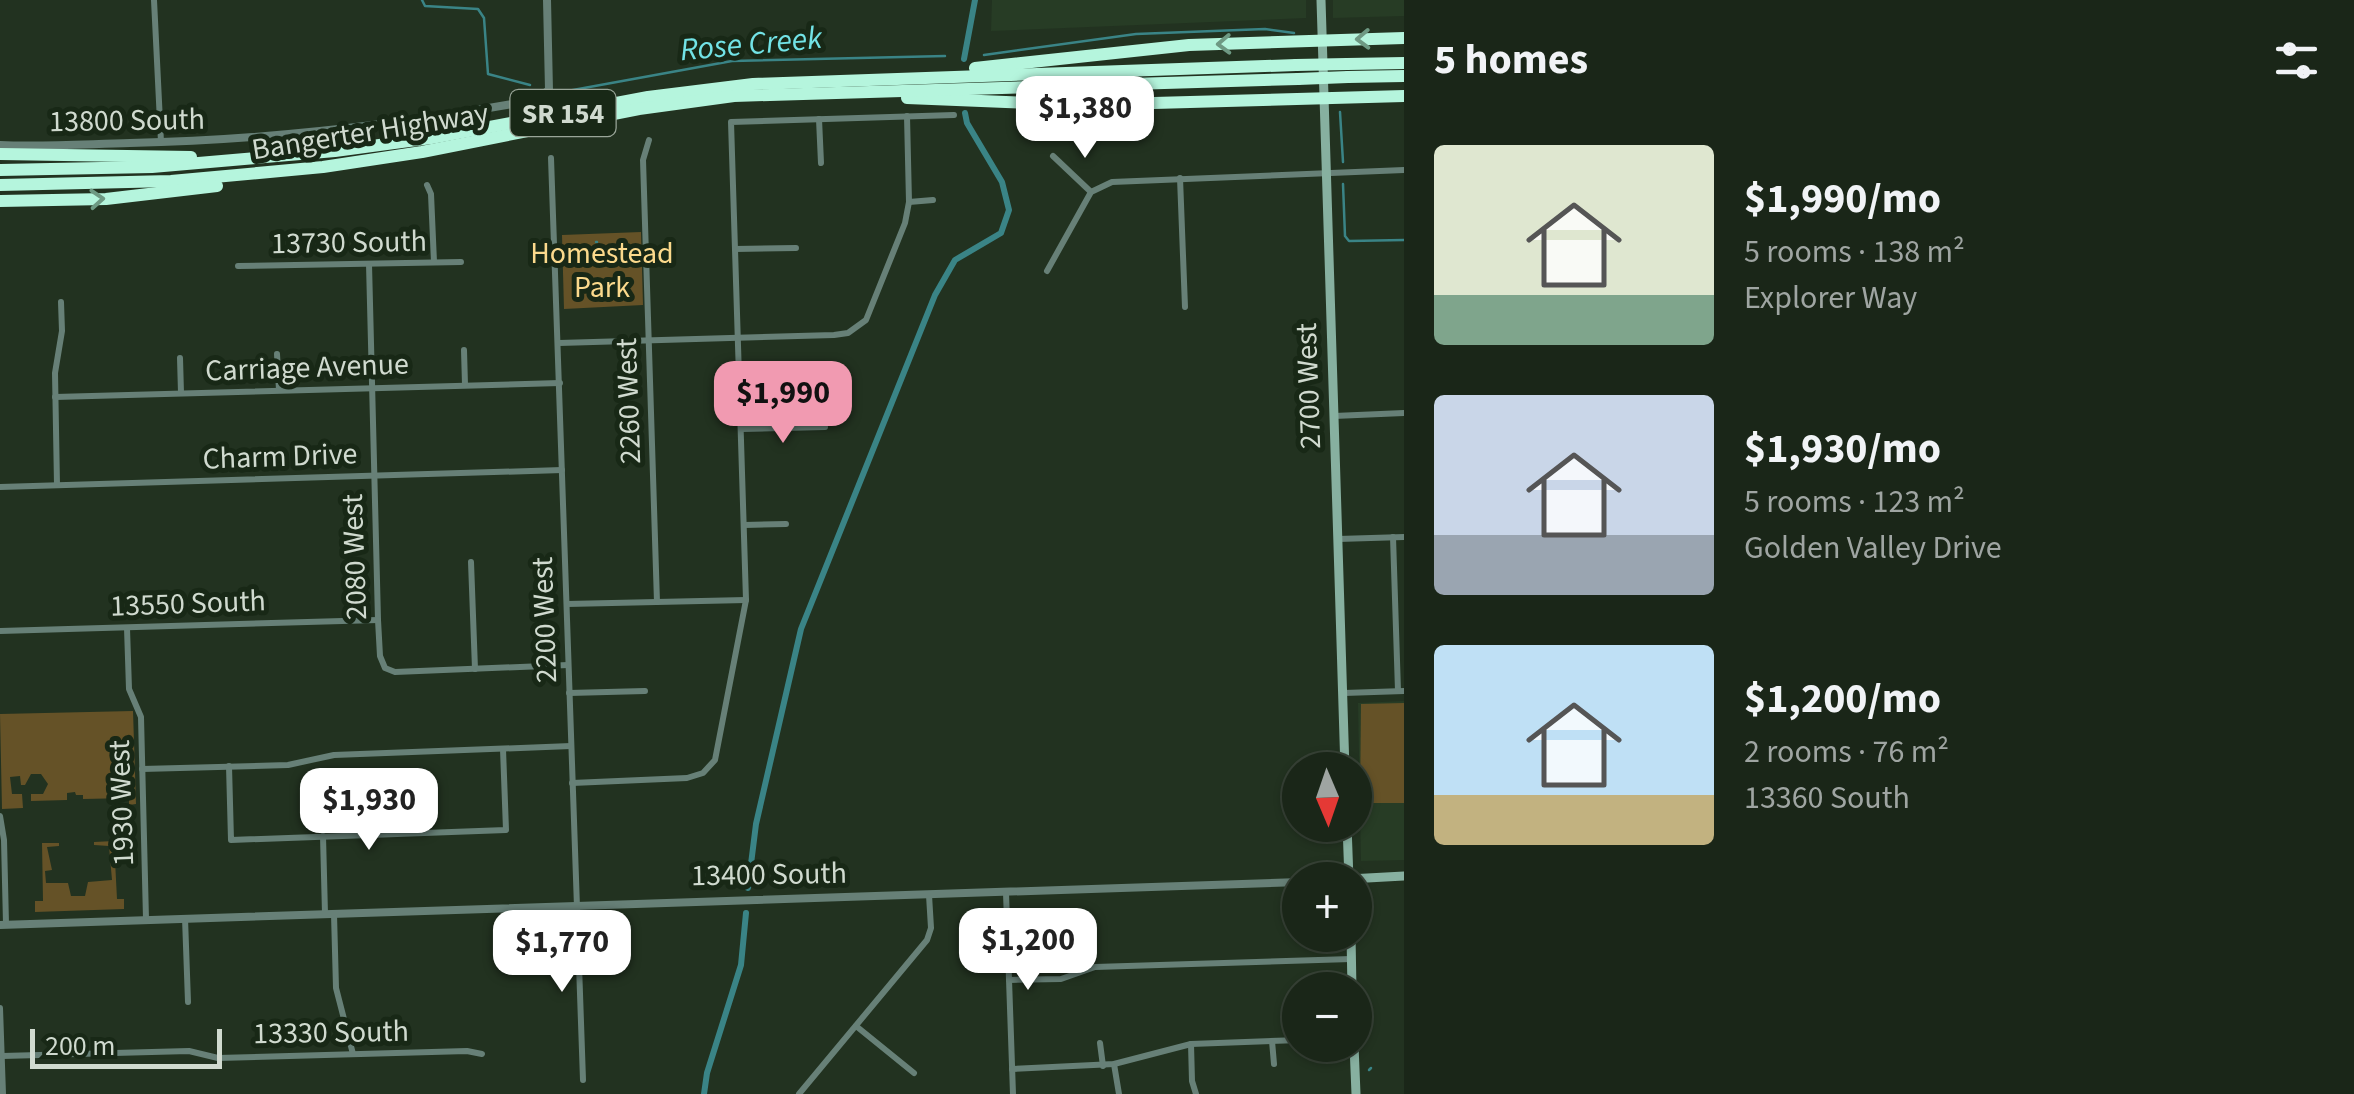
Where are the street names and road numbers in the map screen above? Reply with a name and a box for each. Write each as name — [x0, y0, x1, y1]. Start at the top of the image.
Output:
road number: SR 154 — [510, 90, 616, 136]
street label: Bangerter Highway — [249, 92, 491, 171]
street label: 13800 South — [49, 98, 205, 143]
street label: 13730 South — [271, 220, 427, 265]
street label: 2700 West — [1285, 322, 1332, 450]
street label: 2260 West — [605, 337, 652, 465]
street label: Carriage Avenue — [205, 342, 410, 393]
street label: Charm Drive — [202, 432, 358, 481]
street label: 2080 West — [331, 493, 378, 621]
street label: 2200 West — [521, 556, 568, 684]
street label: 13550 South — [110, 579, 267, 628]
street label: 1930 West — [98, 739, 145, 867]
street label: 13400 South — [691, 852, 847, 897]
street label: 13330 South — [253, 1010, 409, 1055]

